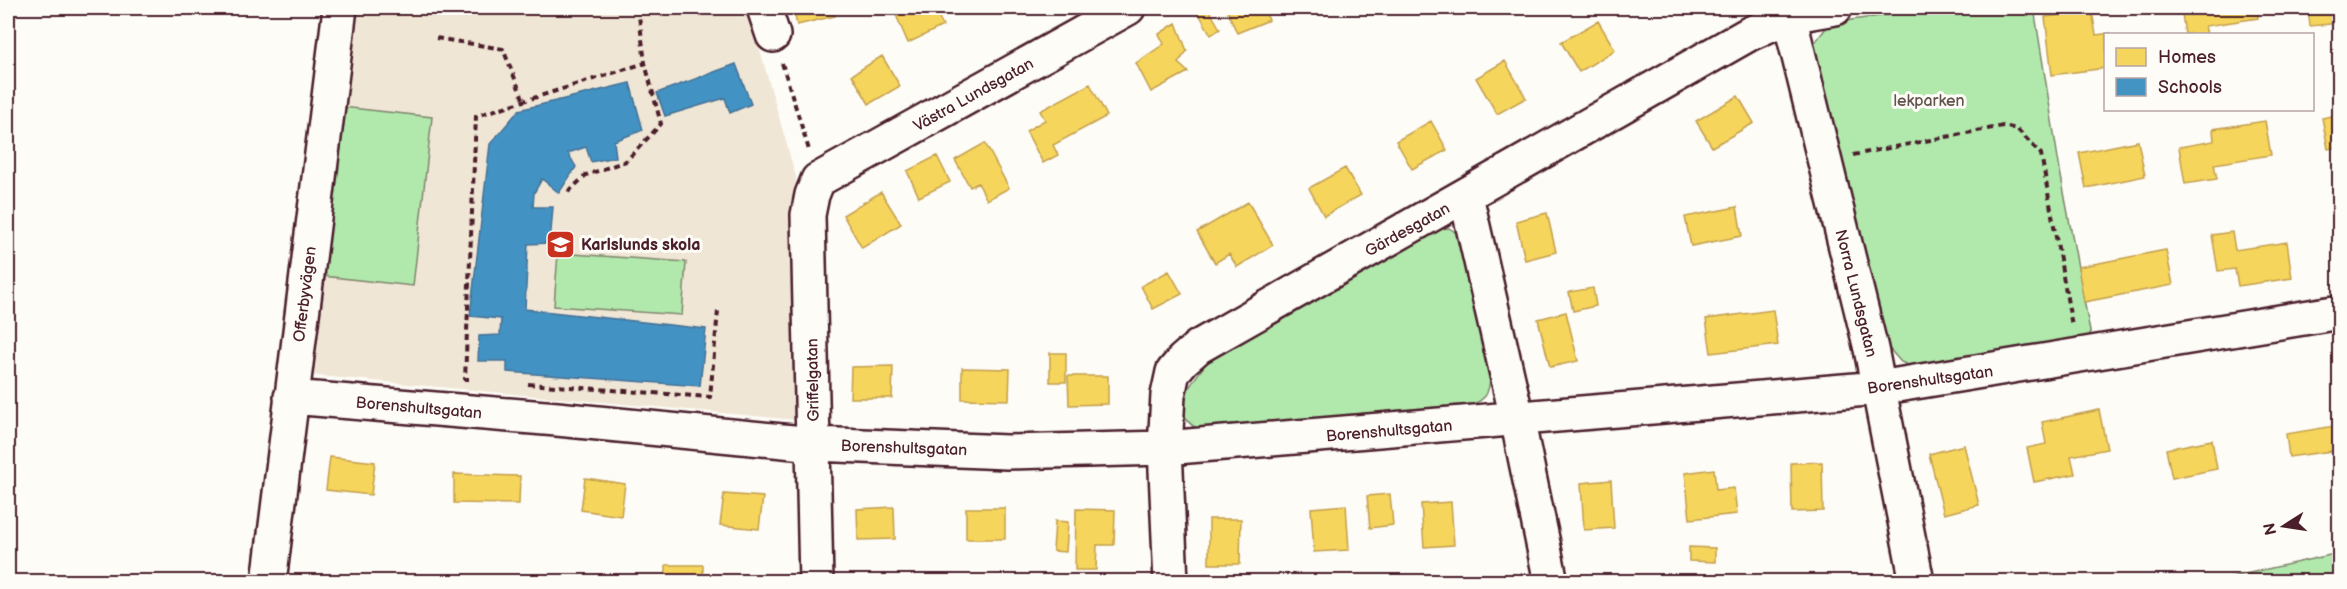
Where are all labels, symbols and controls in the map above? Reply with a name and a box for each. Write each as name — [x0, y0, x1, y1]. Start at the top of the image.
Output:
legend — [2104, 33, 2314, 111]
text: Homes — [2158, 47, 2216, 68]
street label: Västra Lundsgatan — [910, 54, 1037, 136]
text: Schools — [2158, 77, 2222, 98]
park label: lekparken — [1894, 92, 1964, 111]
street label: Gärdesgatan — [1362, 199, 1453, 261]
school or university icon: Karlslunds skola — [544, 228, 576, 260]
street label: Norra Lundsgatan — [1831, 228, 1881, 359]
place label: Karlslunds skola — [581, 236, 700, 255]
street label: Offerbyvägen — [290, 245, 321, 343]
street label: Griffelgatan — [803, 338, 824, 422]
street label: Borenshultsgatan — [1866, 362, 1994, 399]
street label: Borenshultsgatan — [355, 394, 483, 423]
street label: Borenshultsgatan — [1325, 417, 1453, 446]
street label: Borenshultsgatan — [840, 437, 968, 460]
north arrow — [2254, 496, 2314, 556]
text: N — [2260, 521, 2281, 537]

